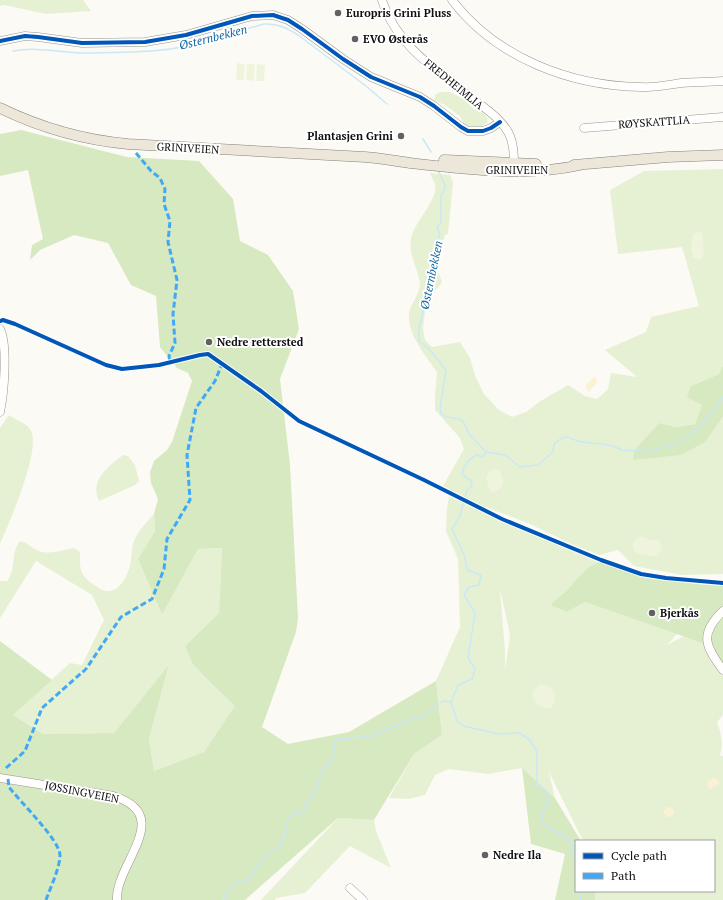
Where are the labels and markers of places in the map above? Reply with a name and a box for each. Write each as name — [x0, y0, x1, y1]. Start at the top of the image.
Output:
place label: Europris Grini Pluss — [346, 6, 451, 20]
marker: Europris Grini Pluss — [333, 8, 343, 18]
place label: EVO Østerås — [363, 32, 428, 46]
marker: EVO Østerås — [350, 34, 360, 44]
place label: Plantasjen Grini — [307, 129, 393, 143]
marker: Plantasjen Grini — [396, 131, 406, 141]
place label: Nedre rettersted — [217, 335, 304, 349]
marker: Nedre rettersted — [204, 337, 214, 347]
place label: Bjerkås — [660, 606, 699, 620]
marker: Bjerkås — [647, 608, 657, 618]
place label: Nedre Ila — [493, 848, 541, 862]
marker: Nedre Ila — [480, 850, 490, 860]

